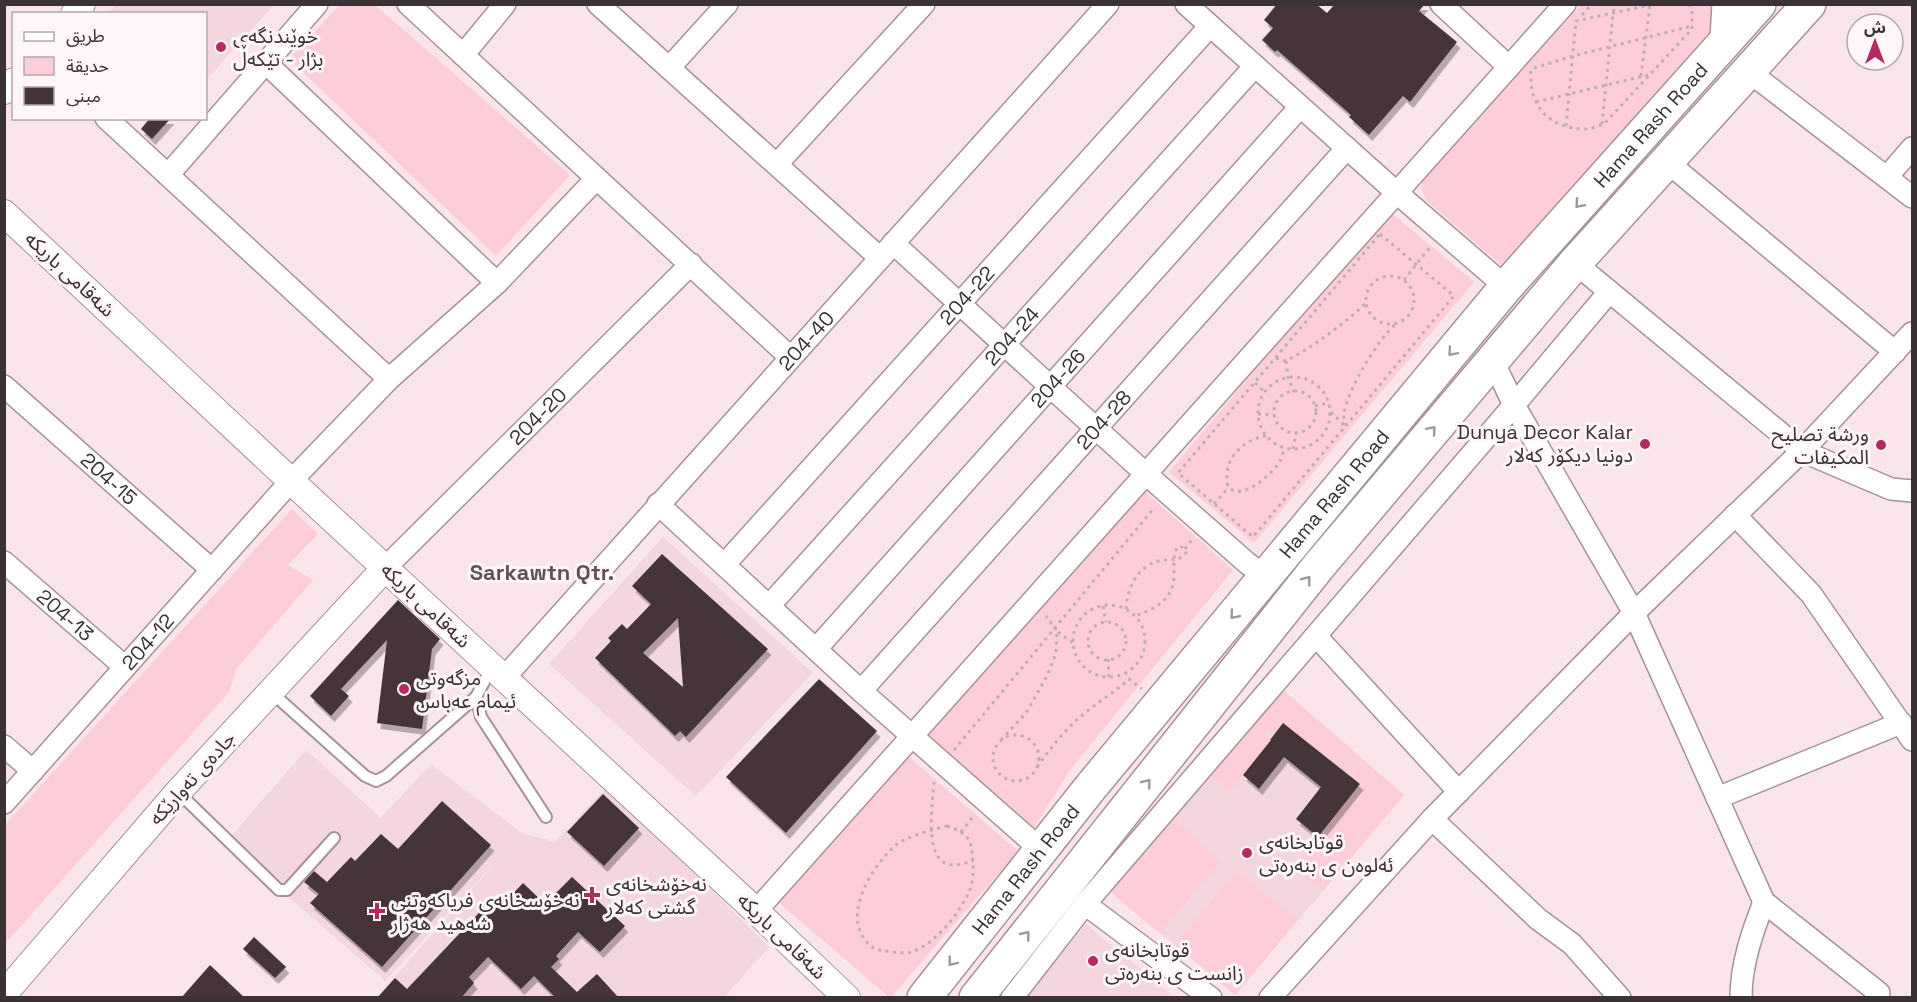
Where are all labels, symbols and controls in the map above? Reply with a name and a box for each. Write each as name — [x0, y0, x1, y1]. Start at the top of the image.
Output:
legend — [12, 12, 207, 120]
north arrow — [1845, 12, 1905, 72]
text: ش — [1864, 17, 1886, 38]
place label: خوێندنگەی بژار - تێکەڵ — [233, 23, 323, 72]
text: طريق — [66, 24, 105, 47]
marker: خوێندنگەی بژار - تێکەڵ — [214, 40, 228, 54]
text: حديقة — [66, 54, 109, 77]
street label: Hama Rash Road — [1588, 57, 1714, 193]
text: مبنى — [66, 84, 101, 107]
one-way arrow — [1575, 197, 1586, 208]
street label: شەقامی باریکە — [19, 226, 121, 322]
street label: 204-22 — [934, 260, 1000, 330]
street label: 204-24 — [979, 301, 1045, 371]
street label: 204-40 — [773, 305, 840, 376]
street label: 204-26 — [1025, 343, 1091, 413]
one-way arrow — [1449, 345, 1460, 356]
street label: 204-20 — [503, 382, 572, 451]
street label: 204-28 — [1070, 385, 1137, 455]
place label: Dunya Decor Kalar دونیا دیکۆر کەلار — [1457, 419, 1633, 468]
place label: ورشة تصليح المكيفات — [1771, 421, 1869, 470]
street label: Hama Rash Road — [1273, 424, 1395, 564]
one-way arrow — [1425, 426, 1436, 437]
marker: Dunya Decor Kalar دونیا دیکۆر کەلار — [1638, 437, 1652, 451]
marker: ورشة تصليح المكيفات — [1874, 438, 1888, 452]
street label: 204-15 — [75, 447, 143, 511]
street label: شەقامی باریکە — [375, 557, 477, 653]
district label: Sarkawtn Qtr. — [470, 558, 614, 586]
one-way arrow — [1299, 576, 1310, 587]
street label: 204-13 — [31, 583, 99, 647]
street label: 204-12 — [116, 608, 180, 675]
one-way arrow — [1230, 608, 1241, 619]
place label: مزگەوتی ئیمام عەباس — [416, 665, 516, 716]
marker: مزگەوتی ئیمام عەباس — [397, 682, 411, 696]
street label: جادەی تەوارێکە — [143, 726, 241, 830]
one-way arrow — [1140, 779, 1151, 790]
street label: Hama Rash Road — [966, 799, 1085, 940]
place label: قوتابخانەی ئەلوەن ی بنەرەتی — [1259, 829, 1393, 878]
marker: قوتابخانەی ئەلوەن ی بنەرەتی — [1240, 846, 1254, 860]
place label: نەخۆشخانەی گشتی کەلار — [605, 871, 707, 920]
marker: نەخۆشخانەی گشتی کەلار — [583, 886, 601, 904]
place label: نەخۆسخانەی فریاکەوتنی شەهید هەژار — [390, 887, 580, 936]
street label: شەقامی باریکە — [732, 887, 832, 985]
marker: نەخۆسخانەی فریاکەوتنی شەهید هەژار — [368, 902, 386, 920]
one-way arrow — [1018, 931, 1029, 942]
place label: قوتابخانەی زانست ی بنەرەتی — [1105, 937, 1244, 986]
marker: قوتابخانەی زانست ی بنەرەتی — [1086, 954, 1100, 968]
one-way arrow — [949, 955, 960, 966]

